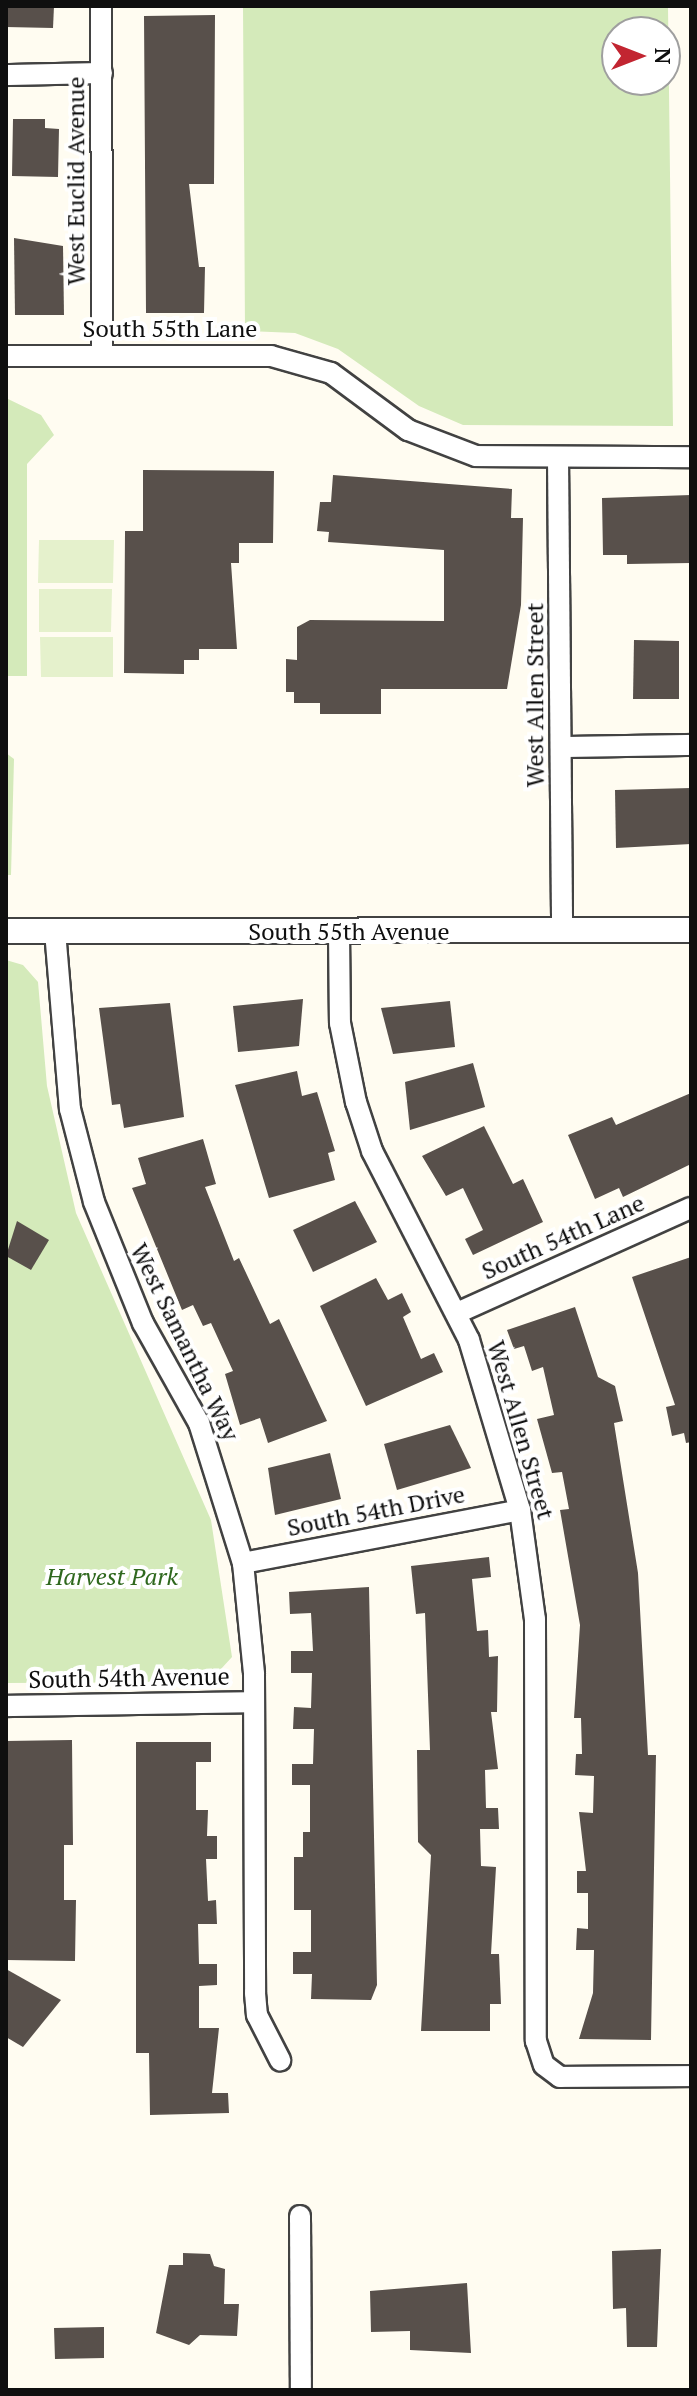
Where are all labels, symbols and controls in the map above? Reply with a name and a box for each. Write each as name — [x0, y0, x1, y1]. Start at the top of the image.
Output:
north arrow — [601, 16, 681, 96]
text: N — [649, 48, 678, 64]
street label: West Euclid Avenue — [62, 76, 90, 286]
street label: South 55th Lane — [83, 315, 257, 343]
street label: West Allen Street — [521, 602, 549, 788]
street label: South 55th Avenue — [248, 918, 450, 946]
street label: South 54th Lane — [477, 1188, 649, 1286]
street label: West Samantha Way — [125, 1239, 245, 1445]
street label: West Allen Street — [482, 1337, 560, 1523]
street label: South 54th Drive — [285, 1480, 467, 1542]
park label: Harvest Park — [46, 1563, 178, 1591]
street label: South 54th Avenue — [28, 1662, 230, 1694]

